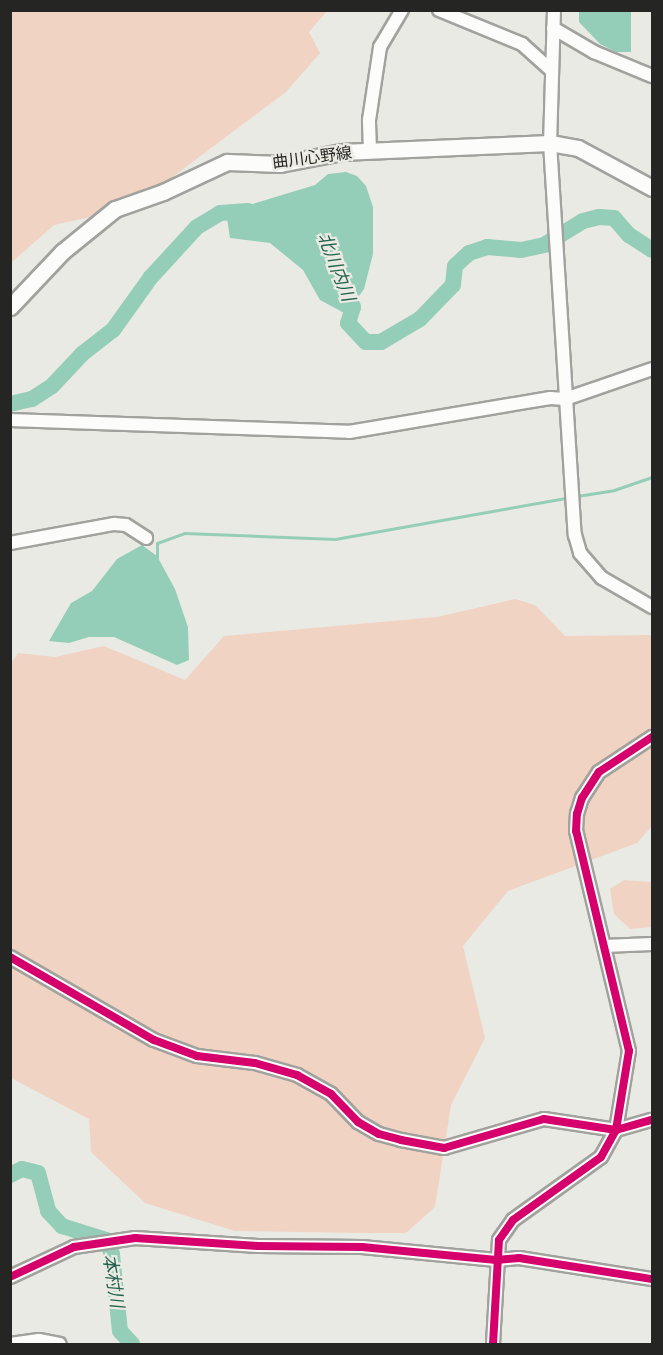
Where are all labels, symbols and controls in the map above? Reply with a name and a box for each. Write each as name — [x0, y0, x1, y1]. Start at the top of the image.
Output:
street label: 曲川心野線 — [271, 143, 353, 171]
water label: 北川内川 — [313, 230, 359, 304]
water label: 本村川 — [98, 1253, 128, 1309]

